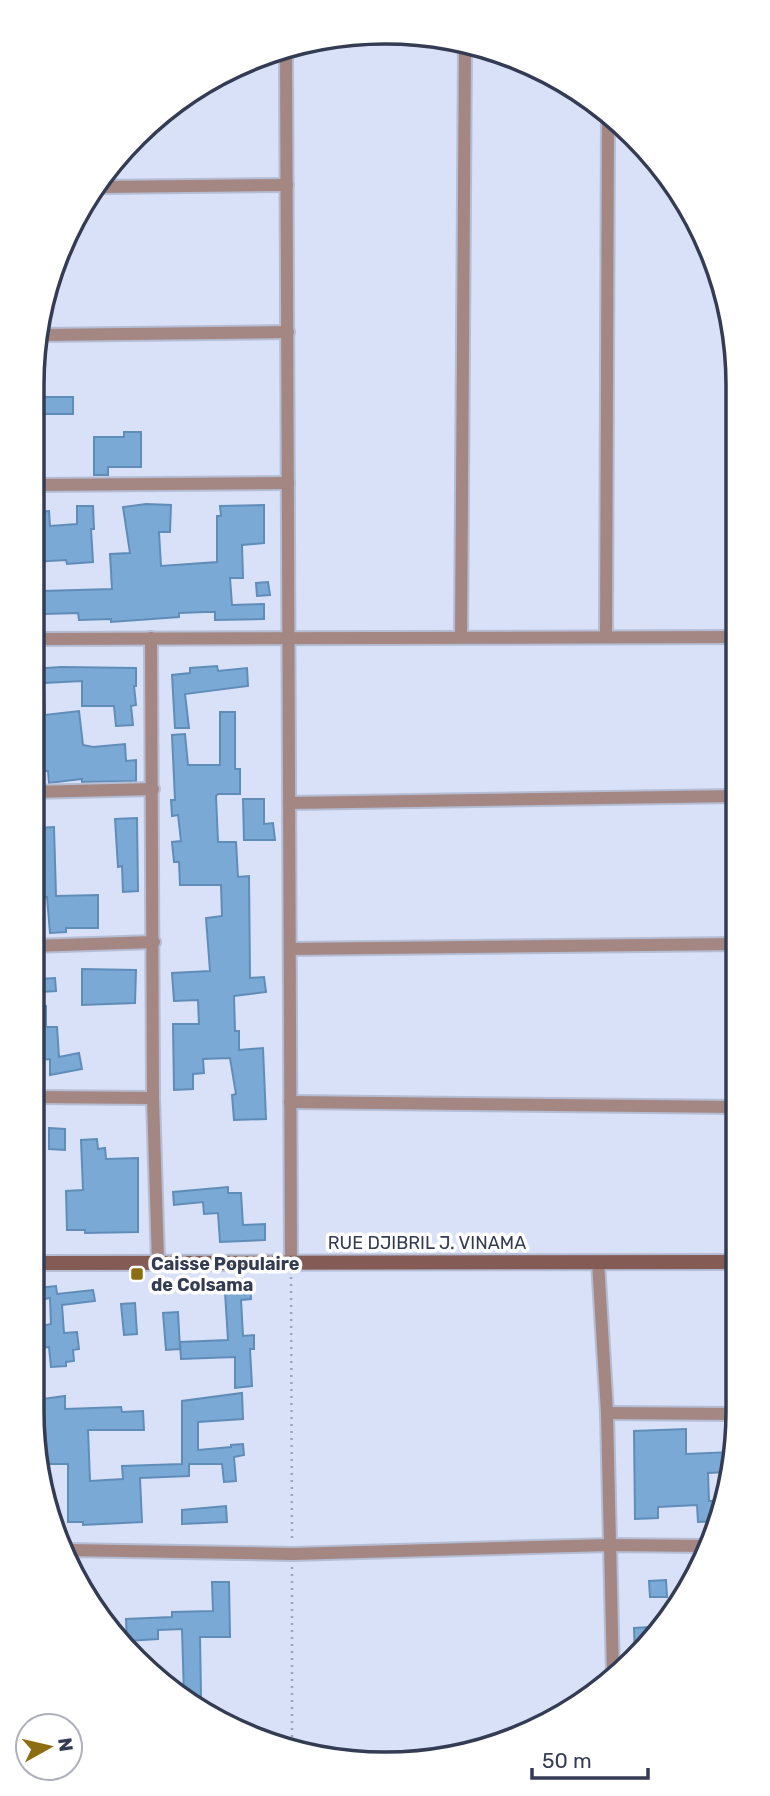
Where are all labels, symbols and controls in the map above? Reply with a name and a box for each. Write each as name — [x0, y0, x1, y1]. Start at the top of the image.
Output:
street label: RUE DJIBRIL J. VINAMA — [328, 1232, 526, 1254]
place label: Caisse Populaire de Colsama — [151, 1253, 300, 1296]
marker: Caisse Populaire de Colsama — [129, 1266, 145, 1282]
north arrow — [14, 1712, 84, 1782]
text: N — [53, 1736, 78, 1753]
scale bar — [532, 1736, 648, 1780]
text: 50 m — [542, 1748, 592, 1773]

